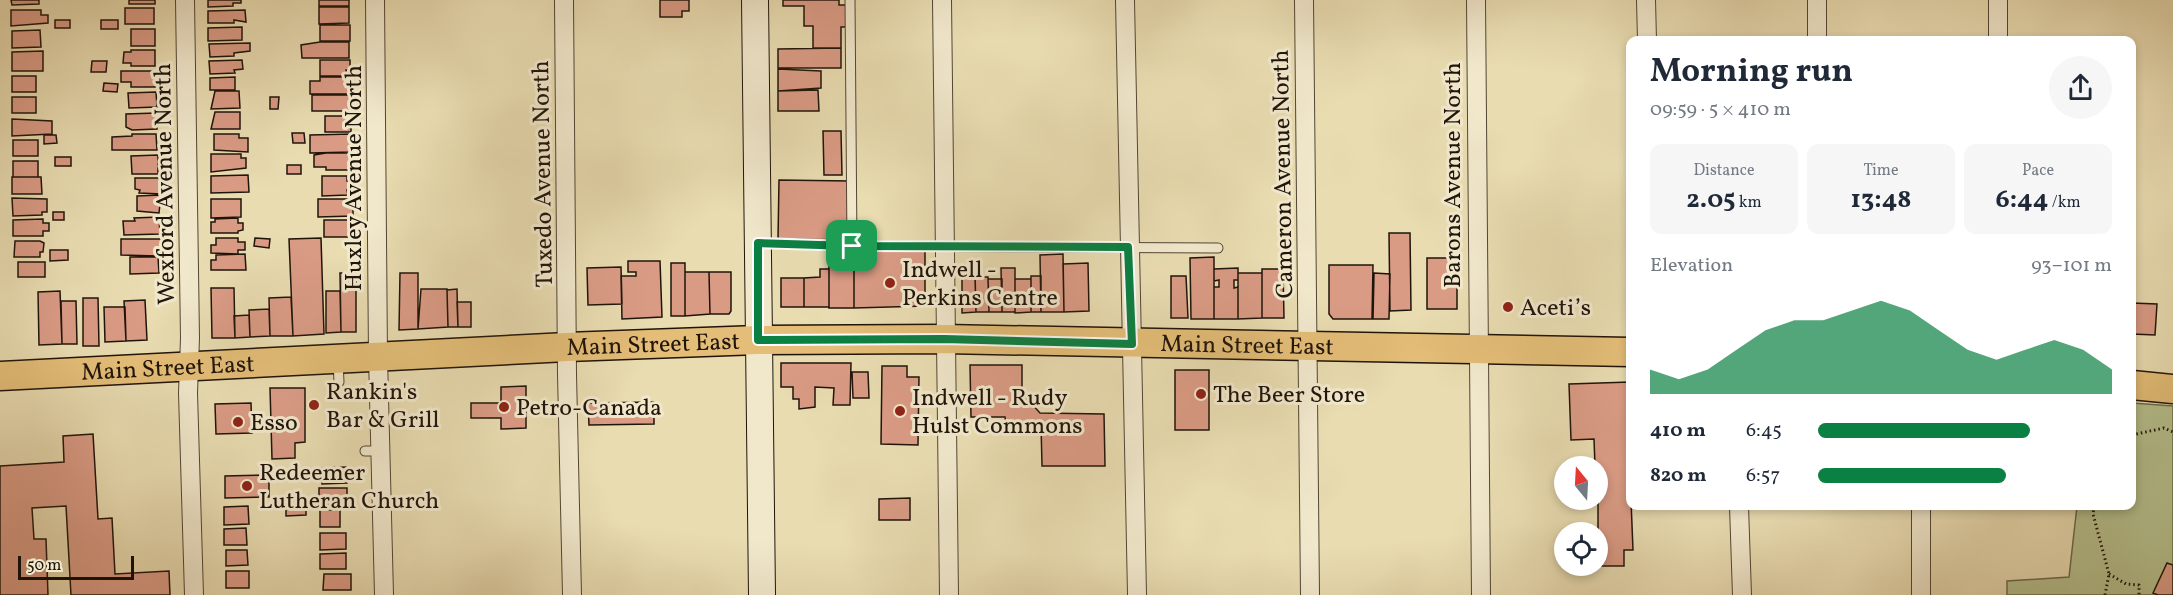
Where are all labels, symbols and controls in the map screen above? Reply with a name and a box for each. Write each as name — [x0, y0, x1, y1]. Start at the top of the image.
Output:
street label: Cameron Avenue North — [1265, 49, 1303, 299]
text: Morning run — [1650, 50, 1853, 96]
button: share — [2049, 56, 2112, 119]
street label: Tuxedo Avenue North — [525, 60, 563, 288]
street label: Barons Avenue North — [1437, 62, 1471, 288]
street label: Wexford Avenue North — [147, 63, 185, 305]
street label: Huxley Avenue North — [338, 65, 372, 291]
text: 09:59 · 5 × 410 m — [1650, 96, 1791, 124]
text: Distance — [1693, 160, 1755, 182]
text: Time — [1863, 160, 1899, 182]
text: Pace — [2022, 160, 2054, 182]
text: 2.05 — [1686, 182, 1736, 218]
text: 13:48 — [1851, 182, 1911, 218]
text: 6:44 — [1995, 182, 2049, 218]
text: km — [1736, 192, 1762, 214]
text: /km — [2049, 192, 2081, 214]
pin — [826, 220, 877, 271]
icon: arrive — [835, 229, 868, 262]
text: Elevation — [1650, 252, 1733, 280]
text: 93–101 m — [2031, 252, 2112, 280]
place label: Indwell - Perkins Centre — [902, 254, 1058, 316]
marker: Indwell - Perkins Centre — [883, 276, 897, 290]
place label: Aceti’s — [1520, 292, 1591, 326]
marker: Aceti’s — [1501, 300, 1515, 314]
street label: Main Street East — [566, 326, 741, 366]
street label: Main Street East — [1160, 328, 1334, 365]
street label: Main Street East — [80, 348, 255, 391]
place label: Rankin's Bar & Grill — [326, 376, 440, 438]
place label: The Beer Store — [1213, 379, 1365, 413]
place label: Indwell - Rudy Hulst Commons — [912, 382, 1083, 444]
marker: The Beer Store — [1194, 387, 1208, 401]
place label: Petro-Canada — [516, 392, 662, 426]
marker: Rankin's Bar & Grill — [307, 398, 321, 412]
marker: Petro-Canada — [497, 400, 511, 414]
marker: Indwell - Rudy Hulst Commons — [893, 404, 907, 418]
place label: Esso — [250, 407, 298, 441]
marker: Esso — [231, 415, 245, 429]
text: 410 m — [1650, 417, 1706, 445]
text: 6:45 — [1746, 417, 1782, 445]
north arrow — [1554, 456, 1608, 510]
map controls — [1554, 456, 1608, 576]
place label: Redeemer Lutheran Church — [259, 457, 439, 519]
text: 820 m — [1650, 462, 1707, 490]
text: 6:57 — [1746, 462, 1780, 490]
marker: Redeemer Lutheran Church — [240, 479, 254, 493]
button: locate — [1554, 522, 1608, 576]
scale bar — [18, 553, 134, 580]
text: 50 m — [27, 555, 61, 577]

